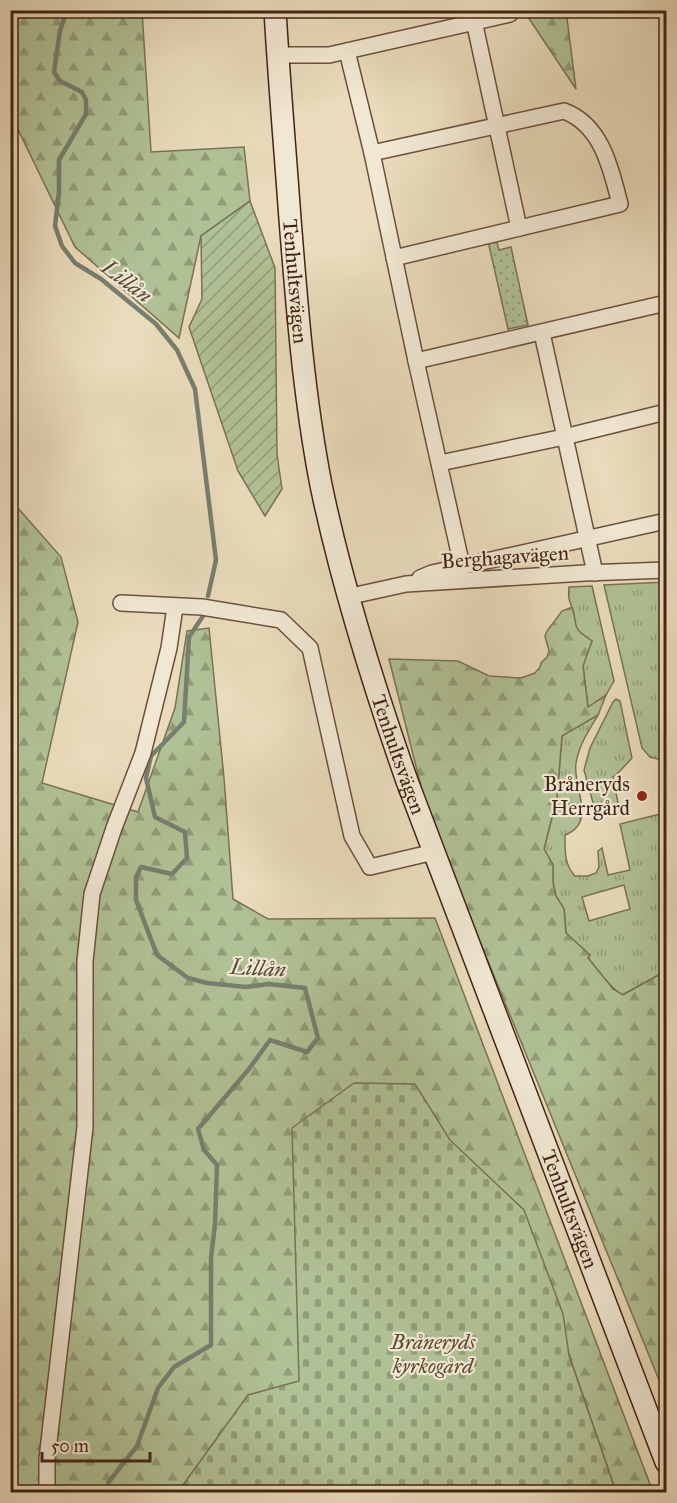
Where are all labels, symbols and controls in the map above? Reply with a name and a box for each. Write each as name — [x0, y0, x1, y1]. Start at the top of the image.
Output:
street label: Tenhultsvägen — [277, 218, 314, 345]
water label: Lillån — [96, 253, 158, 309]
street label: Berghagavägen — [440, 540, 570, 574]
street label: Tenhultsvägen — [366, 691, 431, 818]
place label: Bråneryds Herrgård — [544, 771, 630, 821]
marker: Bråneryds Herrgård — [635, 789, 649, 803]
water label: Lillån — [228, 953, 287, 983]
street label: Tenhultsvägen — [535, 1146, 604, 1272]
park label: Bråneryds kyrkogård — [390, 1329, 476, 1379]
scale bar — [42, 1425, 150, 1463]
text: 50 m — [51, 1435, 89, 1457]

